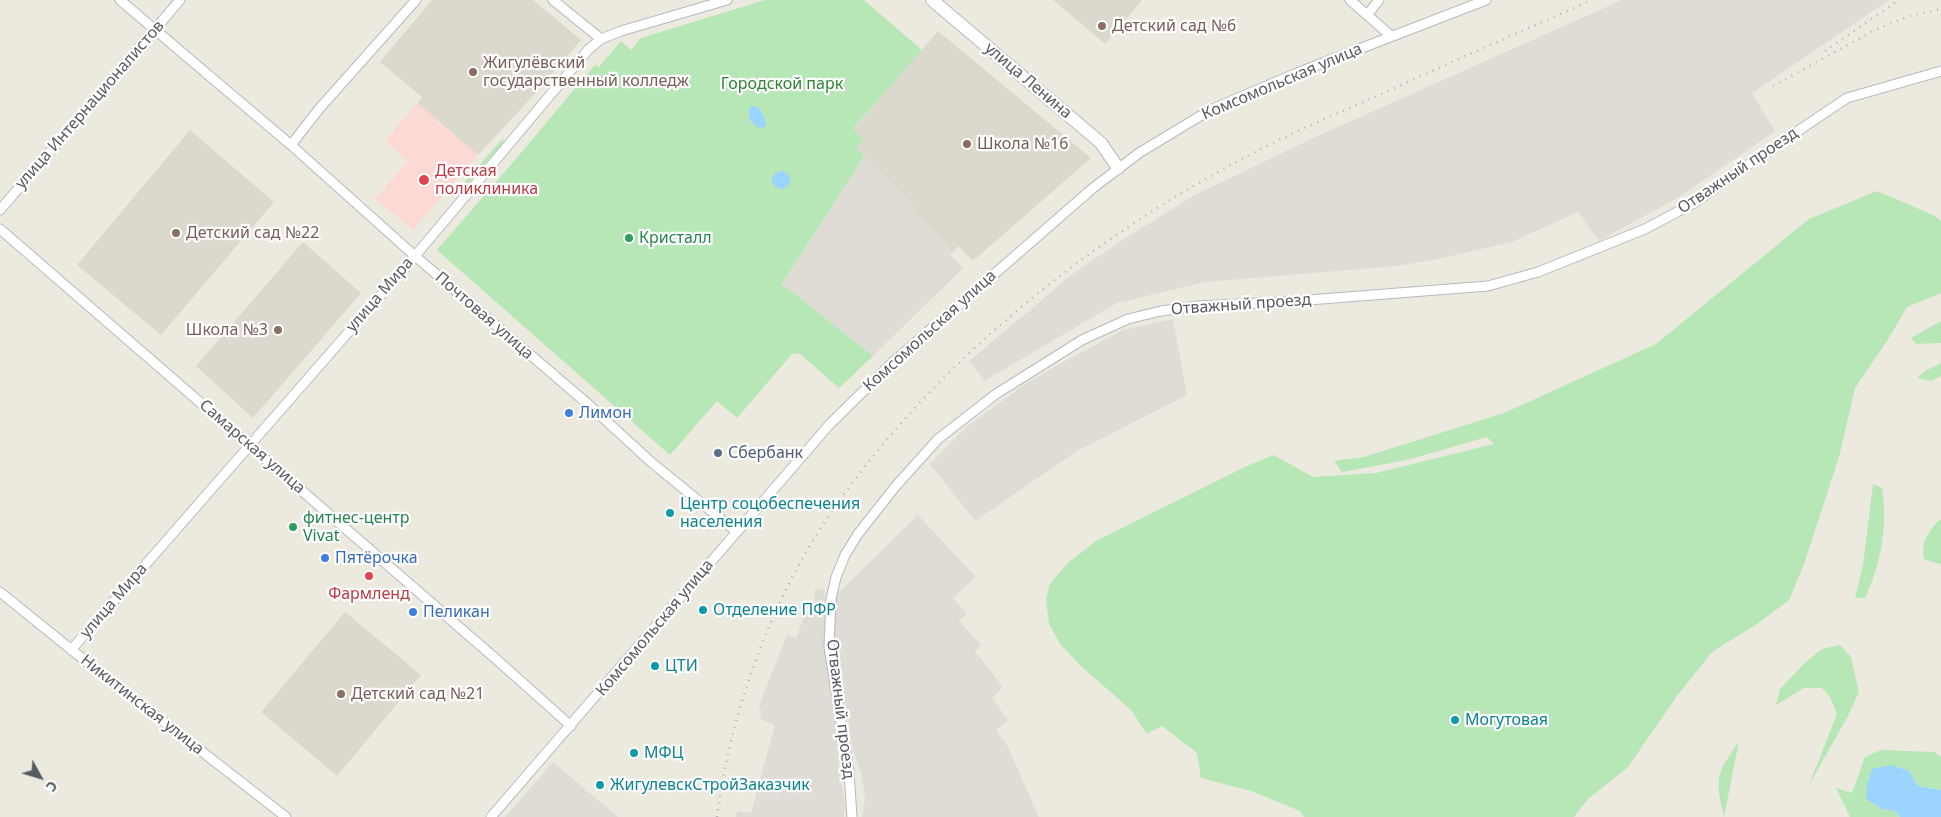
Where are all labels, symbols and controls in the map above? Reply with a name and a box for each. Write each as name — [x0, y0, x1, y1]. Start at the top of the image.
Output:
place label: Детский сад №6 — [1112, 16, 1236, 36]
street label: улица Интернационалистов — [12, 17, 168, 193]
marker: Детский сад №6 — [1096, 20, 1108, 32]
street label: улица Ленина — [980, 39, 1076, 123]
street label: Комсомольская улица — [1199, 39, 1365, 125]
place label: Жигулёвский государственный колледж — [483, 53, 689, 91]
marker: Жигулёвский государственный колледж — [467, 66, 479, 78]
park label: Городской парк — [721, 74, 843, 94]
street label: Отважный проезд — [1674, 124, 1802, 218]
place label: Школа №16 — [977, 134, 1068, 154]
marker: Школа №16 — [961, 138, 973, 150]
place label: Детская поликлиника — [435, 161, 538, 199]
marker: Детская поликлиника — [417, 173, 431, 187]
place label: Детский сад №22 — [186, 223, 319, 243]
marker: Детский сад №22 — [170, 227, 182, 239]
place label: Кристалл — [639, 228, 712, 248]
marker: Кристалл — [623, 232, 635, 244]
street label: улица Мира — [342, 254, 418, 336]
street label: Комсомольская улица — [860, 266, 1000, 396]
street label: Почтовая улица — [431, 268, 537, 364]
street label: Отважный проезд — [1170, 291, 1312, 319]
place label: Школа №3 — [186, 320, 268, 340]
marker: Школа №3 — [272, 324, 284, 336]
street label: Самарская улица — [195, 396, 309, 498]
place label: Лимон — [579, 403, 632, 423]
marker: Лимон — [563, 407, 575, 419]
place label: Сбербанк — [728, 443, 803, 463]
marker: Сбербанк — [712, 447, 724, 459]
place label: Центр соцобеспечения населения — [680, 494, 860, 532]
marker: Центр соцобеспечения населения — [664, 507, 676, 519]
place label: фитнес-центр Vivat — [303, 508, 409, 546]
marker: фитнес-центр Vivat — [287, 521, 299, 533]
place label: Пятёрочка — [335, 548, 418, 568]
marker: Пятёрочка — [319, 552, 331, 564]
street label: Комсомольская улица — [592, 556, 718, 700]
street label: улица Мира — [76, 560, 152, 642]
marker: Фармленд — [363, 570, 375, 582]
place label: Фармленд — [328, 584, 410, 604]
place label: Отделение ПФР — [713, 600, 836, 620]
place label: Пеликан — [423, 602, 490, 622]
marker: Отделение ПФР — [697, 604, 709, 616]
marker: Пеликан — [407, 606, 419, 618]
street label: Отважный проезд — [822, 638, 858, 780]
street label: Никитинская улица — [77, 651, 207, 759]
place label: ЦТИ — [665, 656, 698, 676]
marker: ЦТИ — [649, 660, 661, 672]
place label: Детский сад №21 — [351, 684, 484, 704]
marker: Детский сад №21 — [335, 688, 347, 700]
place label: Могутовая — [1465, 710, 1548, 730]
marker: Могутовая — [1449, 714, 1461, 726]
place label: МФЦ — [644, 743, 683, 763]
marker: МФЦ — [628, 747, 640, 759]
north arrow — [15, 752, 65, 802]
place label: ЖигулевскСтройЗаказчик — [610, 775, 810, 795]
text: С — [42, 777, 62, 796]
marker: ЖигулевскСтройЗаказчик — [594, 779, 606, 791]

